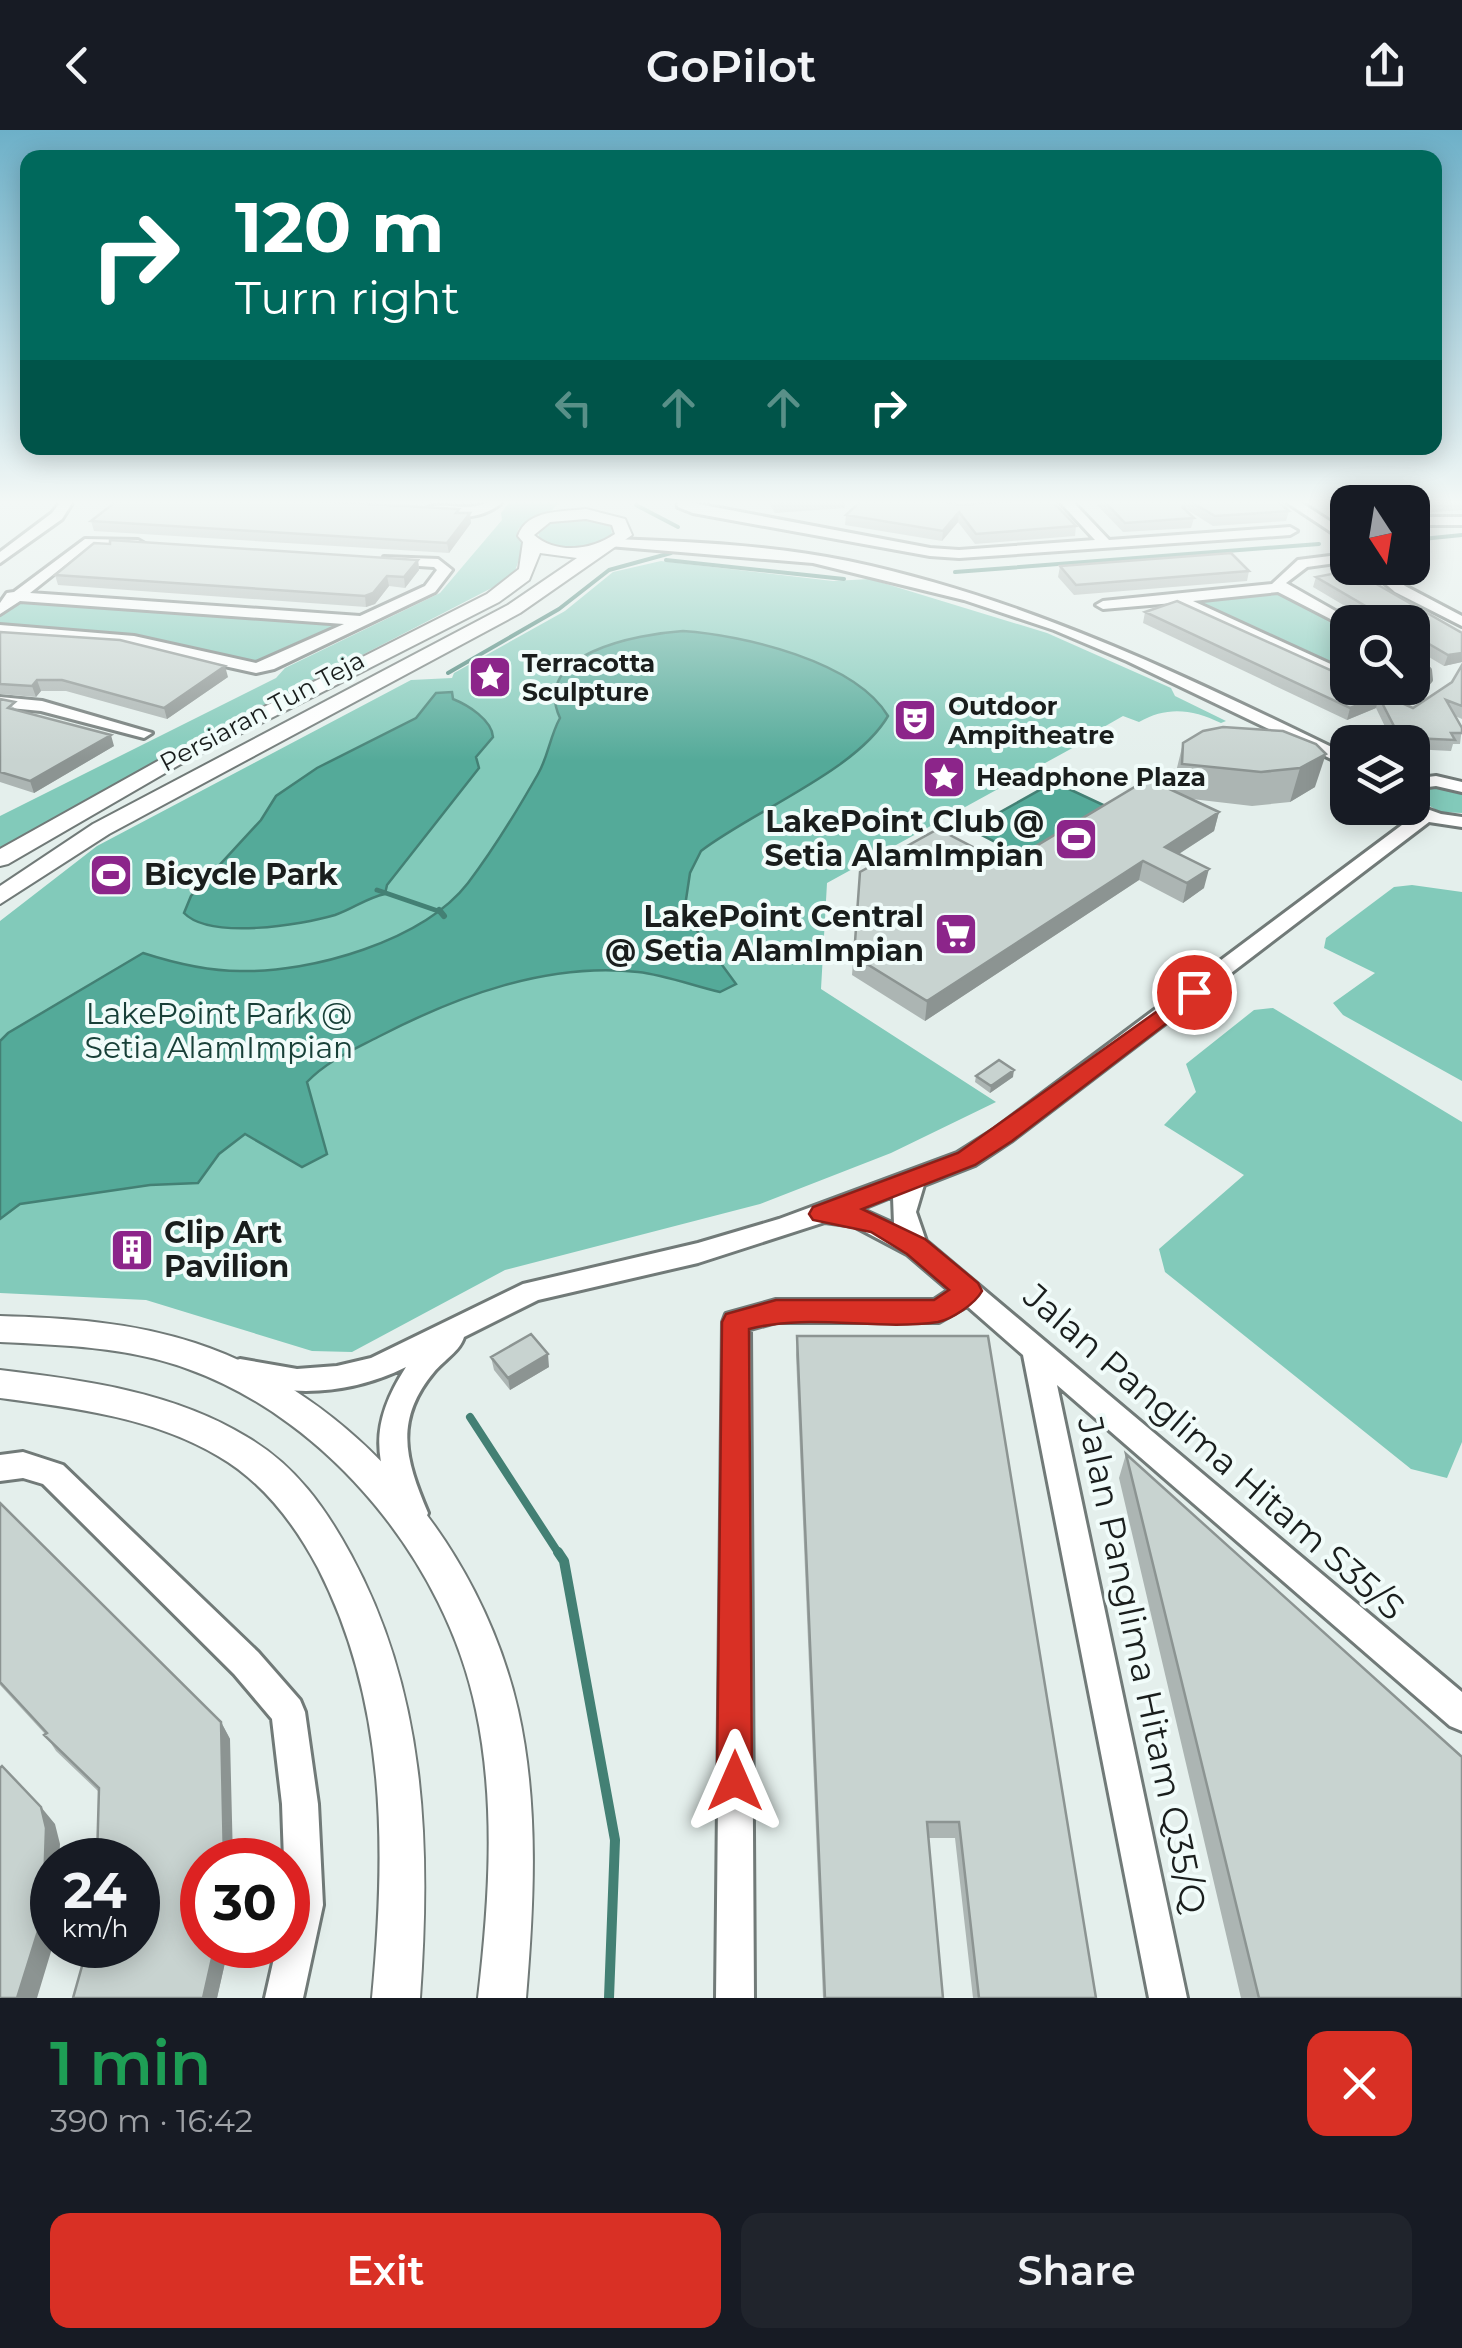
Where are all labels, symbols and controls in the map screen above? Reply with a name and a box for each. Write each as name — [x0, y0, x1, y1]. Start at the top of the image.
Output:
icon: back — [50, 38, 105, 93]
text: GoPilot — [646, 38, 816, 93]
icon: share — [1357, 38, 1412, 93]
text: 120 m — [235, 184, 445, 270]
icon: right — [70, 190, 200, 320]
text: Turn right — [235, 270, 460, 325]
icon: left — [546, 380, 601, 435]
icon: ahead — [651, 380, 706, 435]
icon: ahead — [756, 380, 811, 435]
icon: right — [861, 380, 916, 435]
north arrow — [1330, 485, 1430, 585]
map controls — [1330, 485, 1430, 825]
button: search — [1330, 605, 1430, 705]
street label: Persiaran Tun Teja — [155, 644, 369, 778]
place label: Terracotta Sculpture — [522, 648, 655, 707]
place icon: Terracotta Sculpture — [467, 654, 513, 700]
place label: Outdoor Ampitheatre — [947, 691, 1114, 750]
theatre icon: Outdoor Ampitheatre — [892, 697, 938, 743]
button: layers — [1330, 725, 1430, 825]
place icon: Headphone Plaza — [921, 754, 967, 800]
place label: Headphone Plaza — [976, 762, 1206, 792]
place label: LakePoint Club @ Setia AlamImpian — [765, 803, 1044, 874]
sports icon: LakePoint Club @ Setia AlamImpian — [1053, 816, 1099, 862]
sports icon: Bicycle Park — [88, 852, 134, 898]
place label: Bicycle Park — [144, 856, 338, 893]
place label: LakePoint Central @ Setia AlamImpian — [605, 898, 924, 969]
supermarket icon: LakePoint Central @ Setia AlamImpian — [933, 911, 979, 957]
pin — [1152, 950, 1237, 1035]
icon: arrive — [1167, 965, 1222, 1020]
park label: LakePoint Park @ Setia AlamImpian — [85, 995, 353, 1066]
place label: Clip Art Pavilion — [164, 1214, 289, 1285]
building icon: Clip Art Pavilion — [109, 1227, 155, 1273]
street label: Jalan Panglima Hitam S35/S — [1014, 1274, 1414, 1629]
street label: Jalan Panglima Hitam Q35/Q — [1069, 1412, 1216, 1917]
position arrow — [683, 1729, 787, 1833]
speed limit sign: 30 — [180, 1838, 310, 1968]
text: 24 — [63, 1860, 127, 1921]
text: km/h — [62, 1913, 128, 1943]
text: 1 min — [50, 2027, 211, 2100]
button: close — [1307, 2031, 1412, 2136]
text: 390 m · 16:42 — [50, 2101, 253, 2140]
button: Exit — [50, 2213, 721, 2328]
button: Share — [741, 2213, 1412, 2328]

